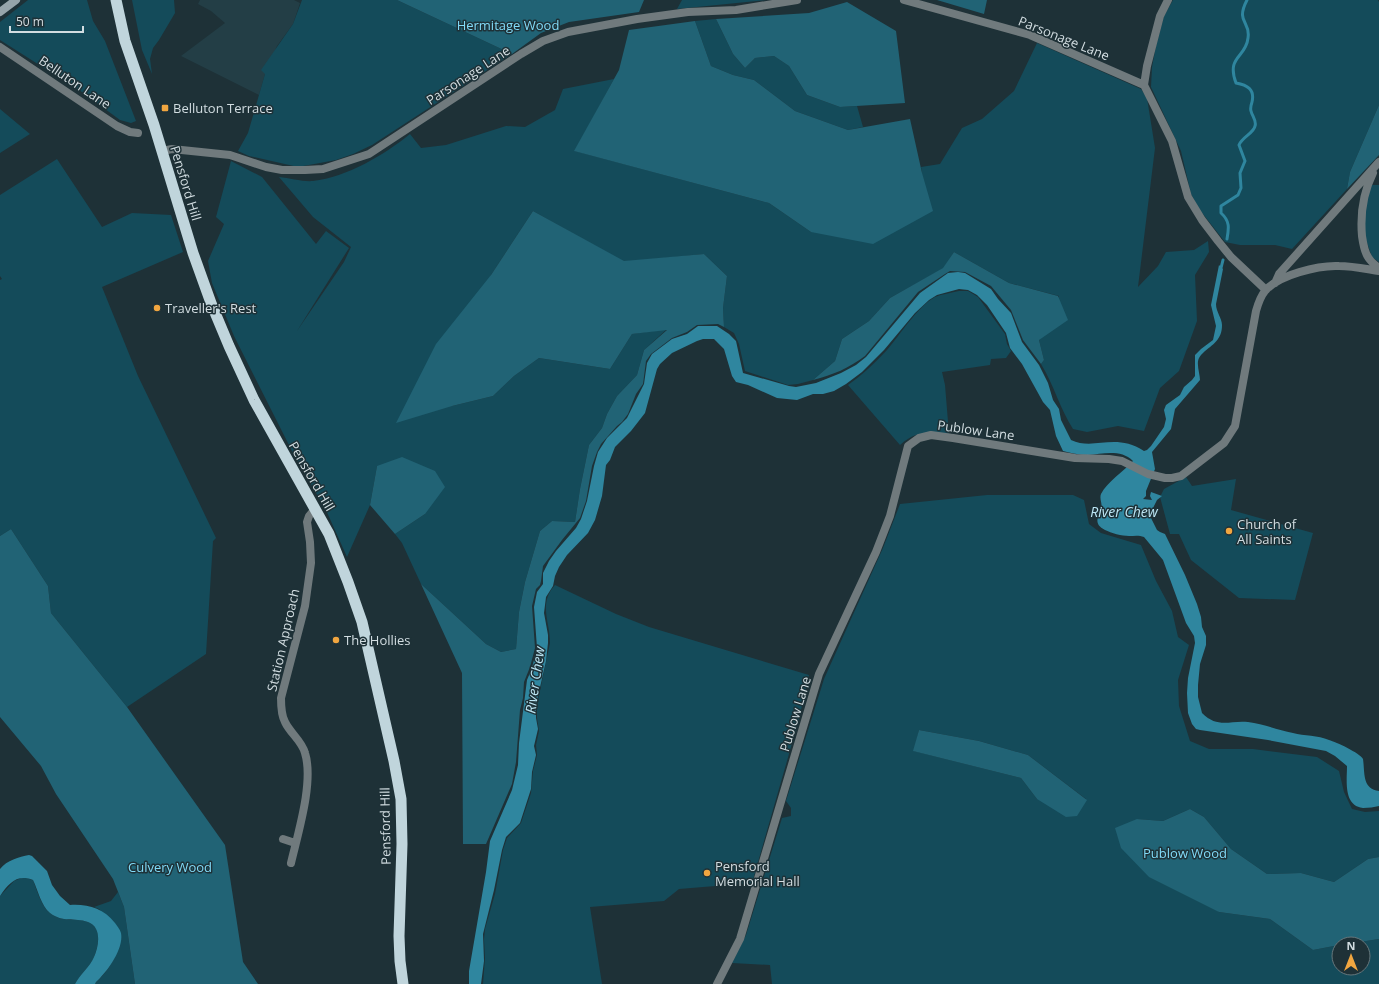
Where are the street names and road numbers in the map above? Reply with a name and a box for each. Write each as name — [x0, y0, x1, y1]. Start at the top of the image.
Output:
street label: Parsonage Lane — [1016, 12, 1112, 64]
street label: Parsonage Lane — [423, 41, 513, 109]
street label: Belluton Lane — [35, 51, 115, 113]
street label: Pensford Hill — [166, 143, 206, 223]
street label: Publow Lane — [936, 416, 1016, 444]
street label: Pensford Hill — [285, 438, 339, 514]
street label: Station Approach — [262, 587, 304, 693]
street label: Publow Lane — [775, 674, 815, 754]
street label: Pensford Hill — [375, 787, 395, 865]

